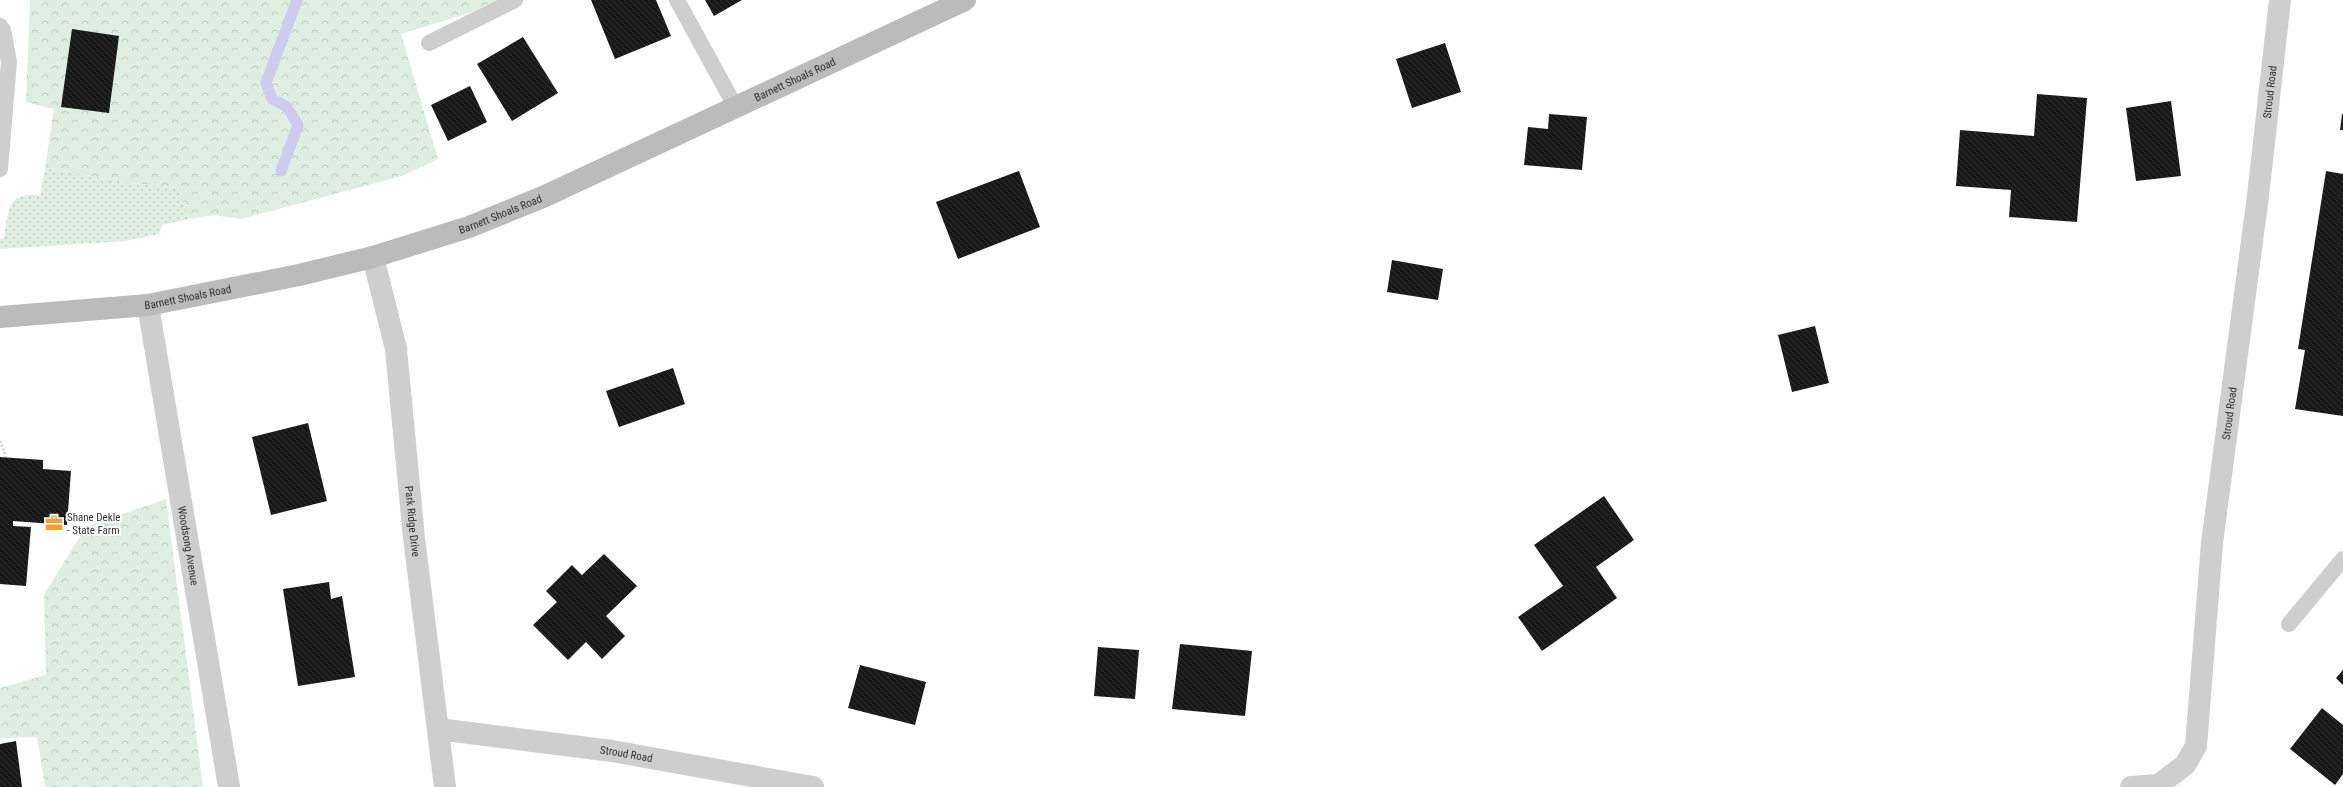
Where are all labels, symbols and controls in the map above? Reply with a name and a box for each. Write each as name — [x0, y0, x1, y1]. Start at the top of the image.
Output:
street label: Barnett Shoals Road — [752, 55, 838, 104]
street label: Stroud Road — [2261, 65, 2280, 119]
street label: Barnett Shoals Road — [457, 192, 544, 237]
street label: Barnett Shoals Road — [144, 283, 232, 312]
street label: Stroud Road — [2220, 386, 2240, 441]
street label: Park Ridge Drive — [402, 485, 422, 558]
street label: Woodsong Avenue — [175, 505, 201, 586]
place label: Shane Dekle - State Farm — [67, 511, 120, 537]
office icon: Shane Dekle - State Farm — [44, 513, 64, 533]
street label: Stroud Road — [599, 744, 654, 765]

